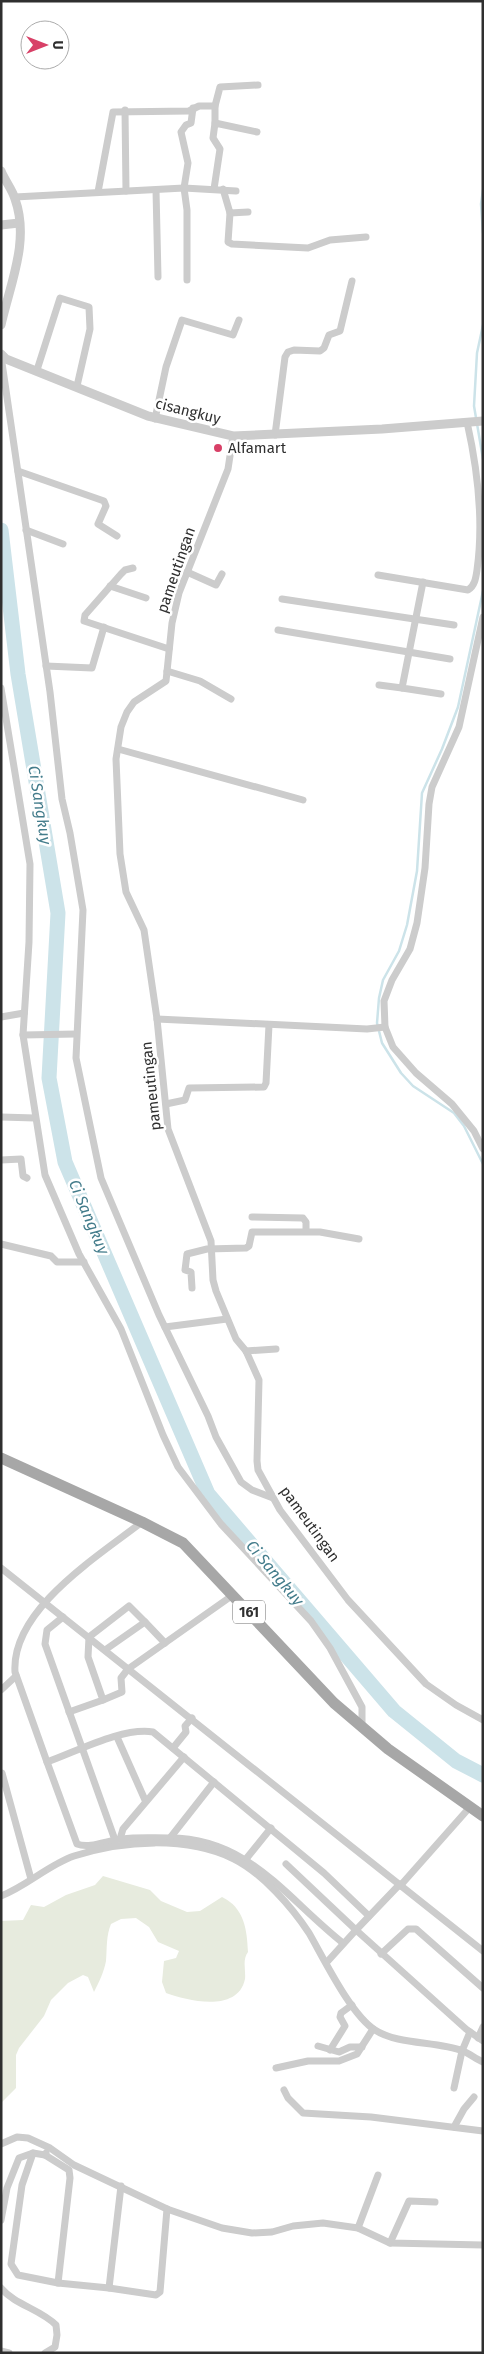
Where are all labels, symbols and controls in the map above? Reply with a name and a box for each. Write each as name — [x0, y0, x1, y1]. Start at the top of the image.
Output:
north arrow — [20, 20, 70, 70]
text: U — [49, 40, 66, 50]
street label: cisangkuy — [153, 394, 223, 428]
place label: Alfamart — [228, 439, 287, 457]
marker: Alfamart — [212, 442, 224, 454]
street label: pameutingan — [153, 525, 199, 615]
water label: Ci Sangkuy — [24, 764, 56, 847]
street label: pameutingan — [137, 1041, 165, 1131]
water label: Ci Sangkuy — [65, 1177, 114, 1258]
street label: pameutingan — [276, 1482, 344, 1566]
water label: Ci Sangkuy — [242, 1536, 309, 1610]
road number: 161 — [233, 1600, 265, 1624]

